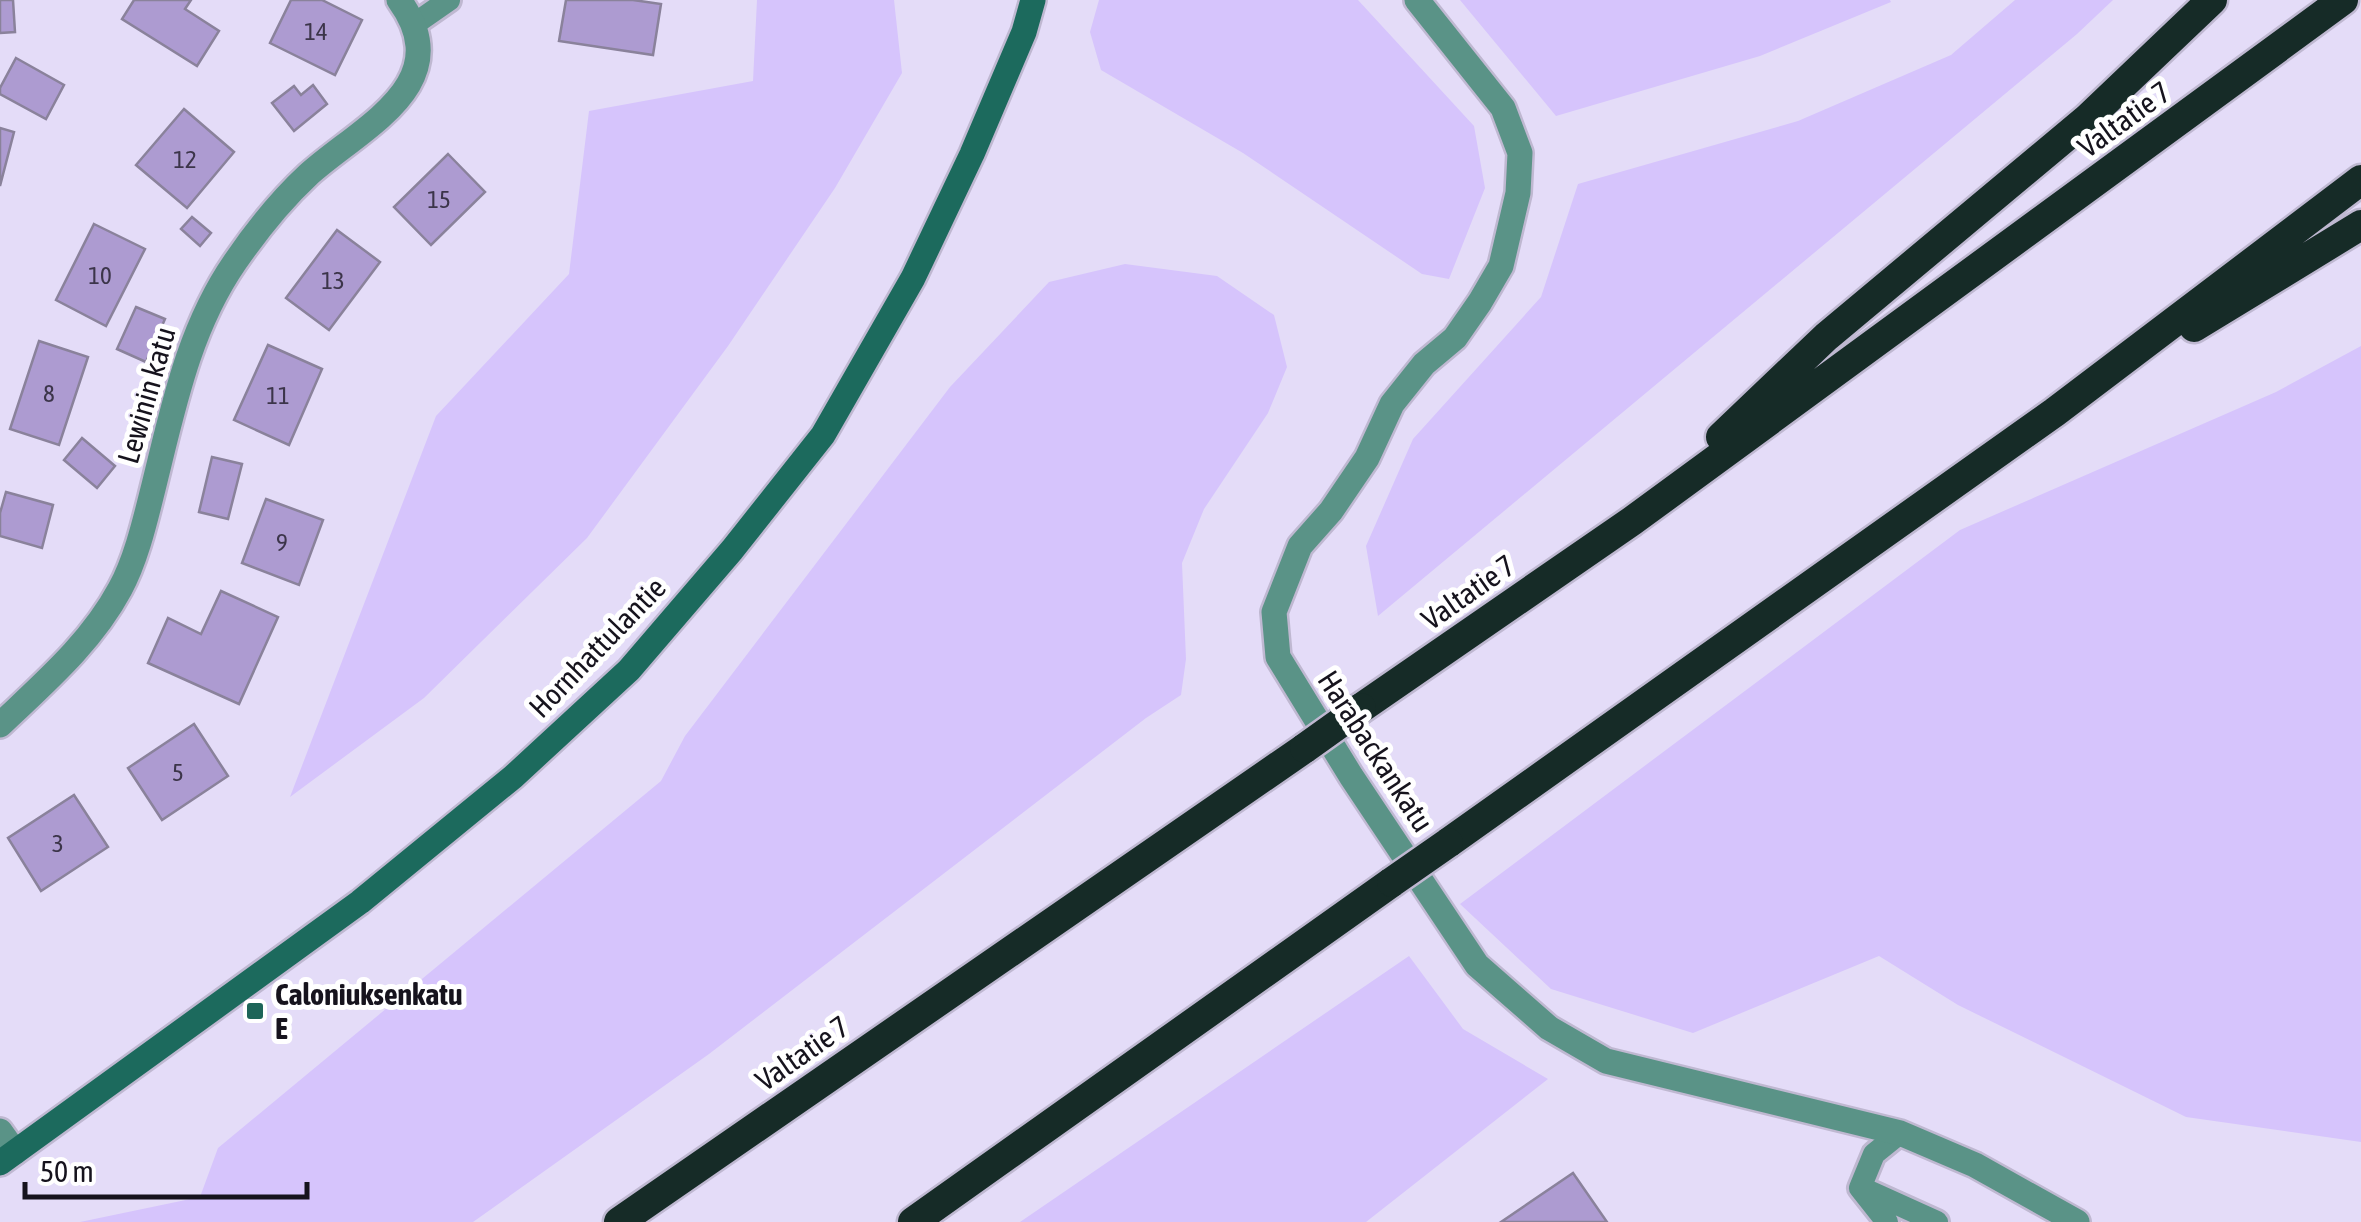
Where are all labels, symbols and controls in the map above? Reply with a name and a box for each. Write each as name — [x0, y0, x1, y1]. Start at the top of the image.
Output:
house number: 14 — [304, 17, 328, 45]
street label: Valtatie 7 — [2071, 74, 2177, 164]
house number: 12 — [173, 145, 197, 173]
house number: 15 — [427, 185, 451, 213]
house number: 10 — [88, 261, 112, 289]
house number: 13 — [321, 266, 345, 294]
street label: Lewinin katu — [110, 323, 182, 467]
house number: 8 — [43, 379, 55, 407]
house number: 11 — [266, 381, 290, 409]
house number: 9 — [276, 528, 288, 556]
street label: Valtatie 7 — [1415, 548, 1521, 636]
street label: Hornhattulantie — [522, 570, 672, 724]
street label: Harabackankatu — [1311, 664, 1441, 838]
house number: 5 — [172, 758, 184, 786]
house number: 3 — [52, 829, 64, 857]
place label: Caloniuksenkatu E — [275, 977, 462, 1045]
marker: Caloniuksenkatu E — [244, 1000, 266, 1022]
street label: Valtatie 7 — [749, 1009, 855, 1097]
scale bar — [25, 1137, 308, 1199]
text: 50 m — [40, 1154, 94, 1188]

